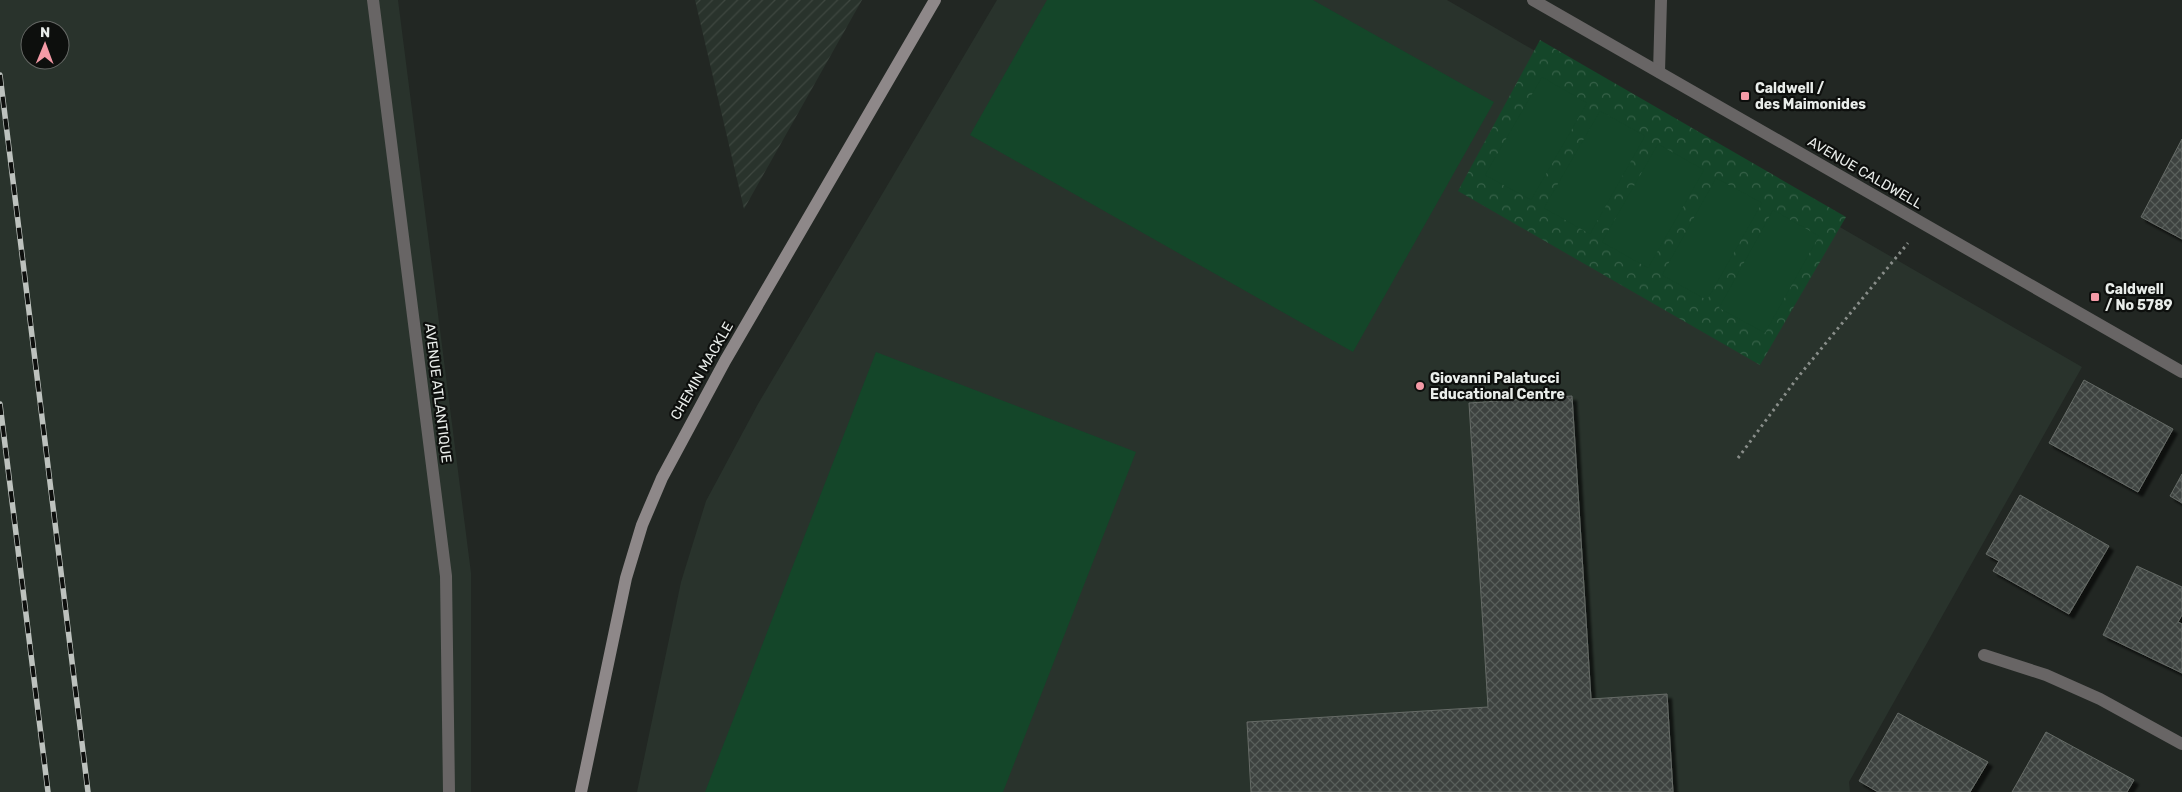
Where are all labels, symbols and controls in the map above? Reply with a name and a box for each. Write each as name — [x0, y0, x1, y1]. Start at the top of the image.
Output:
north arrow — [20, 20, 70, 70]
text: N — [40, 24, 50, 41]
place label: Caldwell / des Maimonides — [1755, 80, 1866, 113]
marker: Caldwell / des Maimonides — [1739, 90, 1751, 102]
street label: AVENUE CALDWELL — [1805, 133, 1925, 213]
place label: Caldwell / No 5789 — [2105, 281, 2173, 314]
marker: Caldwell / No 5789 — [2089, 291, 2101, 303]
street label: CHEMIN MACKLE — [667, 319, 737, 423]
street label: AVENUE ATLANTIQUE — [421, 322, 455, 464]
place label: Giovanni Palatucci Educational Centre — [1430, 370, 1565, 403]
marker: Giovanni Palatucci Educational Centre — [1414, 380, 1426, 392]

